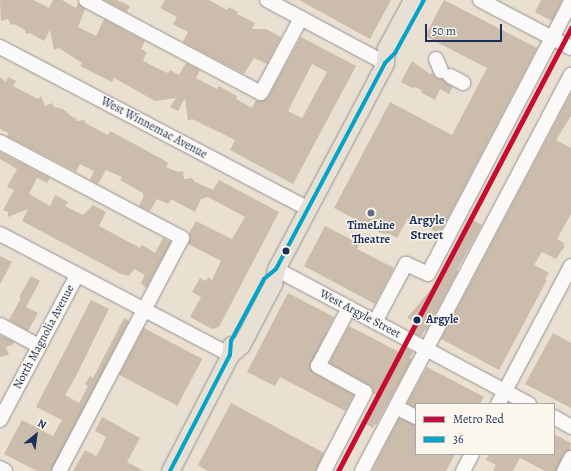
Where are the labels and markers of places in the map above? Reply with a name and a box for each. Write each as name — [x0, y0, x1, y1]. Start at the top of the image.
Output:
marker: TimeLine Theatre — [366, 208, 376, 218]
place label: TimeLine Theatre — [347, 219, 395, 247]
unlabelled marker — [281, 246, 291, 256]
marker: Argyle — [410, 313, 424, 327]
place label: Argyle — [426, 313, 459, 327]

